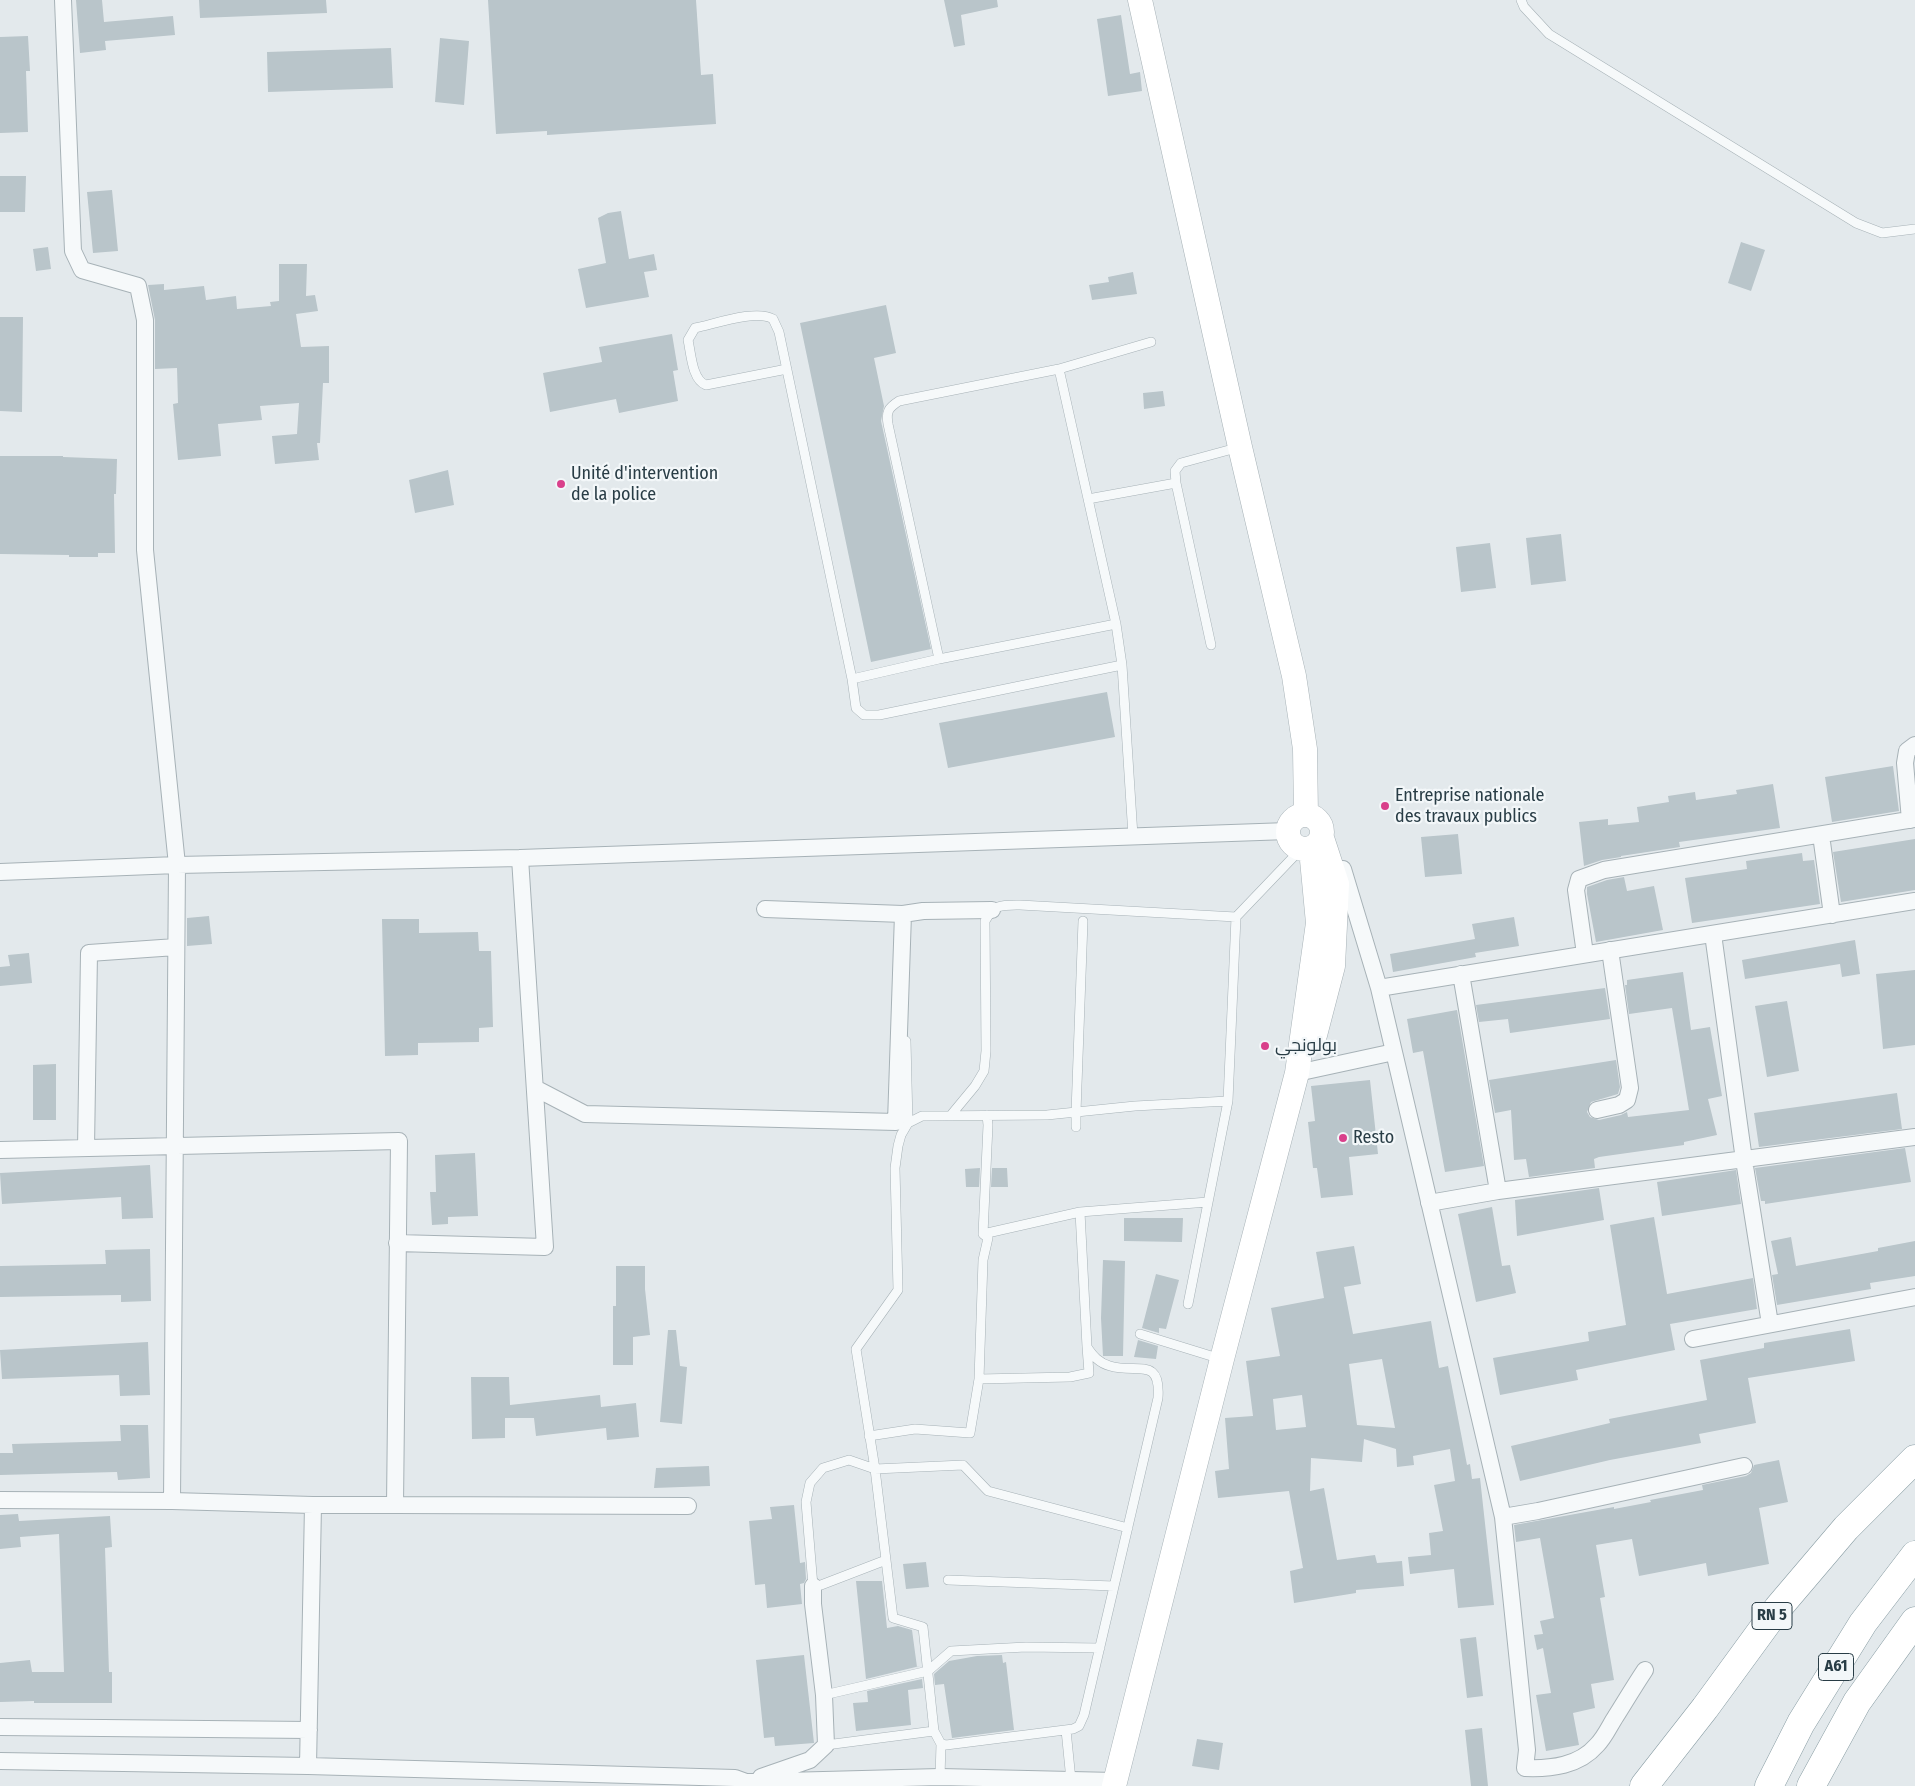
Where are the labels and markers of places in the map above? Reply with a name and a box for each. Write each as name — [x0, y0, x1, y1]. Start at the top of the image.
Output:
place label: Unité d'intervention de la police — [571, 463, 718, 506]
marker: Unité d'intervention de la police — [555, 478, 567, 490]
place label: Entreprise nationale des travaux publics — [1395, 785, 1544, 828]
marker: Entreprise nationale des travaux publics — [1379, 800, 1391, 812]
place label: بولونجي — [1275, 1035, 1337, 1057]
marker: بولونجي — [1259, 1040, 1271, 1052]
place label: Resto — [1353, 1127, 1394, 1149]
marker: Resto — [1337, 1132, 1349, 1144]

